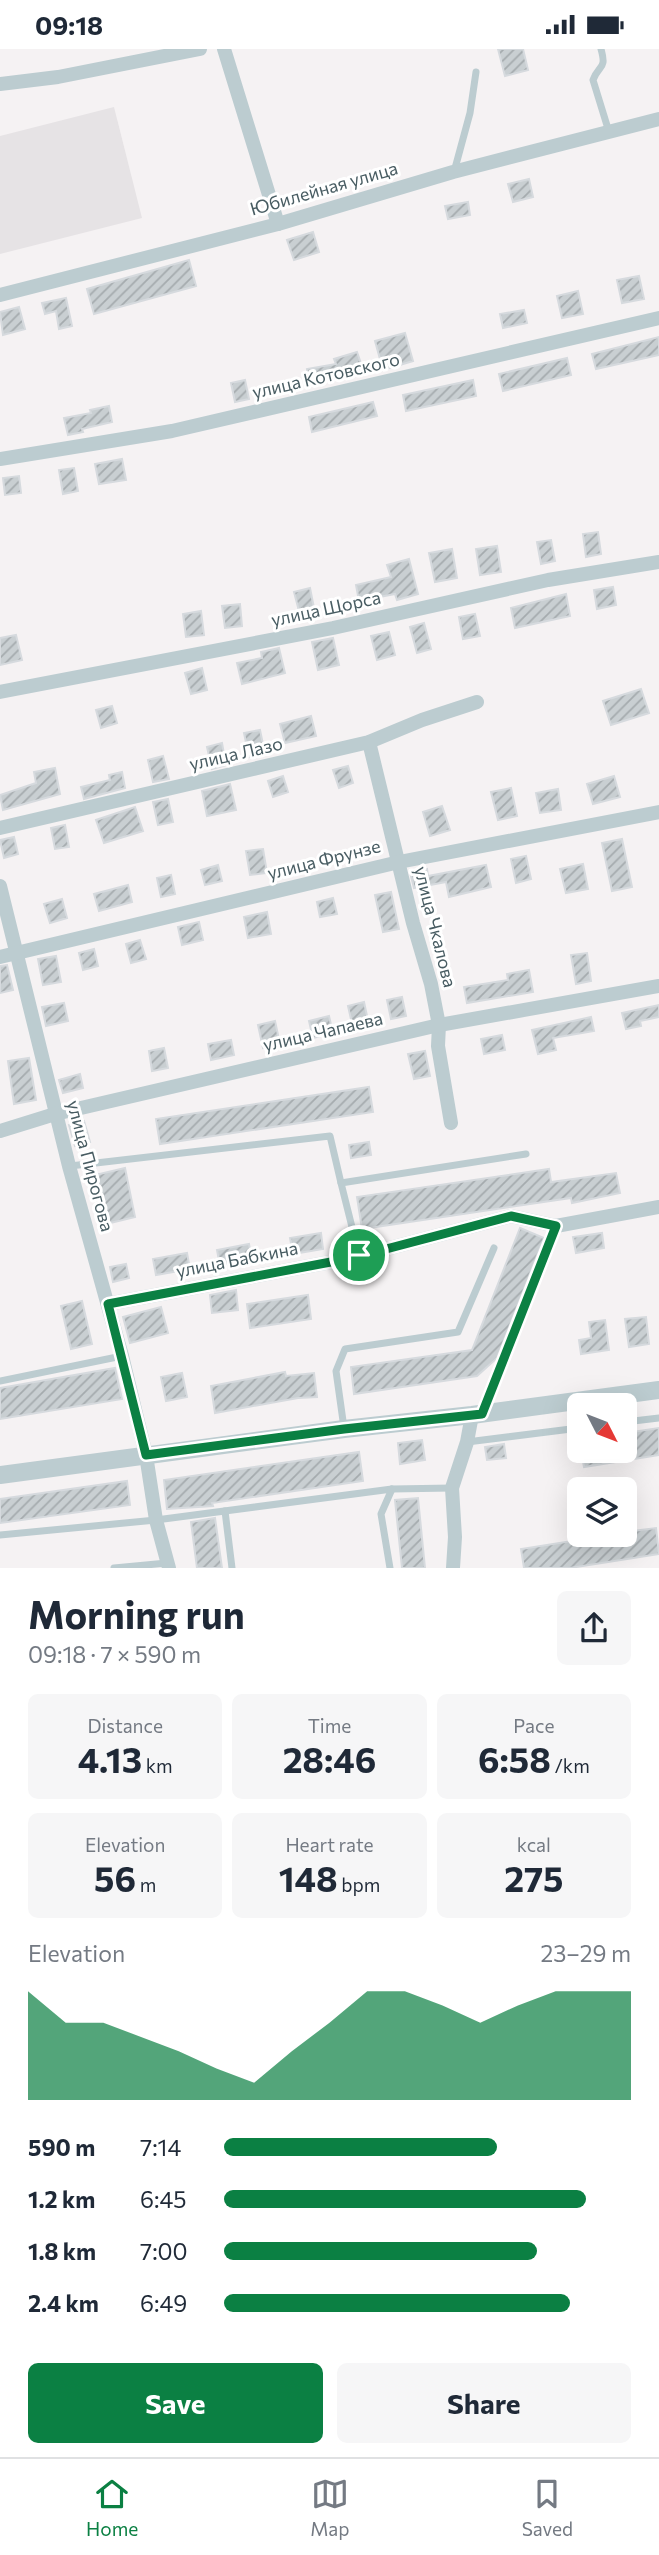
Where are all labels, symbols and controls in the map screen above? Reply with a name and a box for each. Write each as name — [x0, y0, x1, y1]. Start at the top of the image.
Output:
text: 09:18 — [35, 9, 103, 40]
street label: Юбилейная улица — [247, 156, 400, 220]
street label: улица Котовского — [250, 347, 402, 403]
street label: улица Щорса — [269, 586, 383, 630]
street label: улица Лазо — [187, 732, 285, 774]
street label: улица Фрунзе — [265, 834, 383, 884]
street label: улица Чкалова — [410, 864, 462, 990]
street label: улица Чапаева — [261, 1007, 385, 1055]
street label: улица Пирогова — [63, 1098, 119, 1234]
pin — [329, 1225, 389, 1285]
street label: улица Бабкина — [174, 1236, 300, 1282]
icon: arrive — [340, 1236, 378, 1274]
north arrow — [567, 1393, 637, 1463]
map controls — [567, 1393, 637, 1547]
button: layers — [567, 1477, 637, 1547]
text: Morning run — [28, 1590, 245, 1637]
button: share — [557, 1591, 631, 1665]
text: 09:18 · 7 × 590 m — [28, 1640, 201, 1668]
text: Distance — [87, 1714, 163, 1737]
text: Time — [308, 1714, 351, 1737]
text: Pace — [513, 1714, 554, 1737]
text: 4.13 — [78, 1737, 142, 1780]
text: 28:46 — [283, 1737, 376, 1780]
text: 6:58 — [478, 1737, 551, 1780]
text: km — [142, 1754, 173, 1777]
text: /km — [551, 1754, 590, 1777]
text: Elevation — [85, 1833, 165, 1856]
text: Heart rate — [285, 1833, 374, 1856]
text: kcal — [517, 1833, 551, 1856]
text: 56 — [94, 1856, 136, 1899]
text: 148 — [279, 1856, 338, 1899]
text: 275 — [504, 1856, 563, 1899]
text: m — [136, 1873, 156, 1896]
text: bpm — [338, 1873, 380, 1896]
text: Elevation — [28, 1939, 125, 1967]
text: 23–29 m — [540, 1939, 631, 1967]
text: 590 m — [28, 2133, 95, 2161]
text: 7:14 — [140, 2133, 181, 2161]
text: 1.2 km — [28, 2185, 95, 2213]
text: 6:45 — [140, 2185, 186, 2213]
text: 1.8 km — [28, 2237, 96, 2265]
text: 7:00 — [140, 2237, 188, 2265]
text: 2.4 km — [28, 2289, 99, 2317]
text: 6:49 — [140, 2289, 187, 2317]
button: Save — [28, 2363, 323, 2443]
button: Share — [337, 2363, 631, 2443]
tab: Home — [86, 2475, 138, 2540]
tab: Map — [310, 2475, 350, 2540]
tab: Saved — [522, 2475, 573, 2540]

